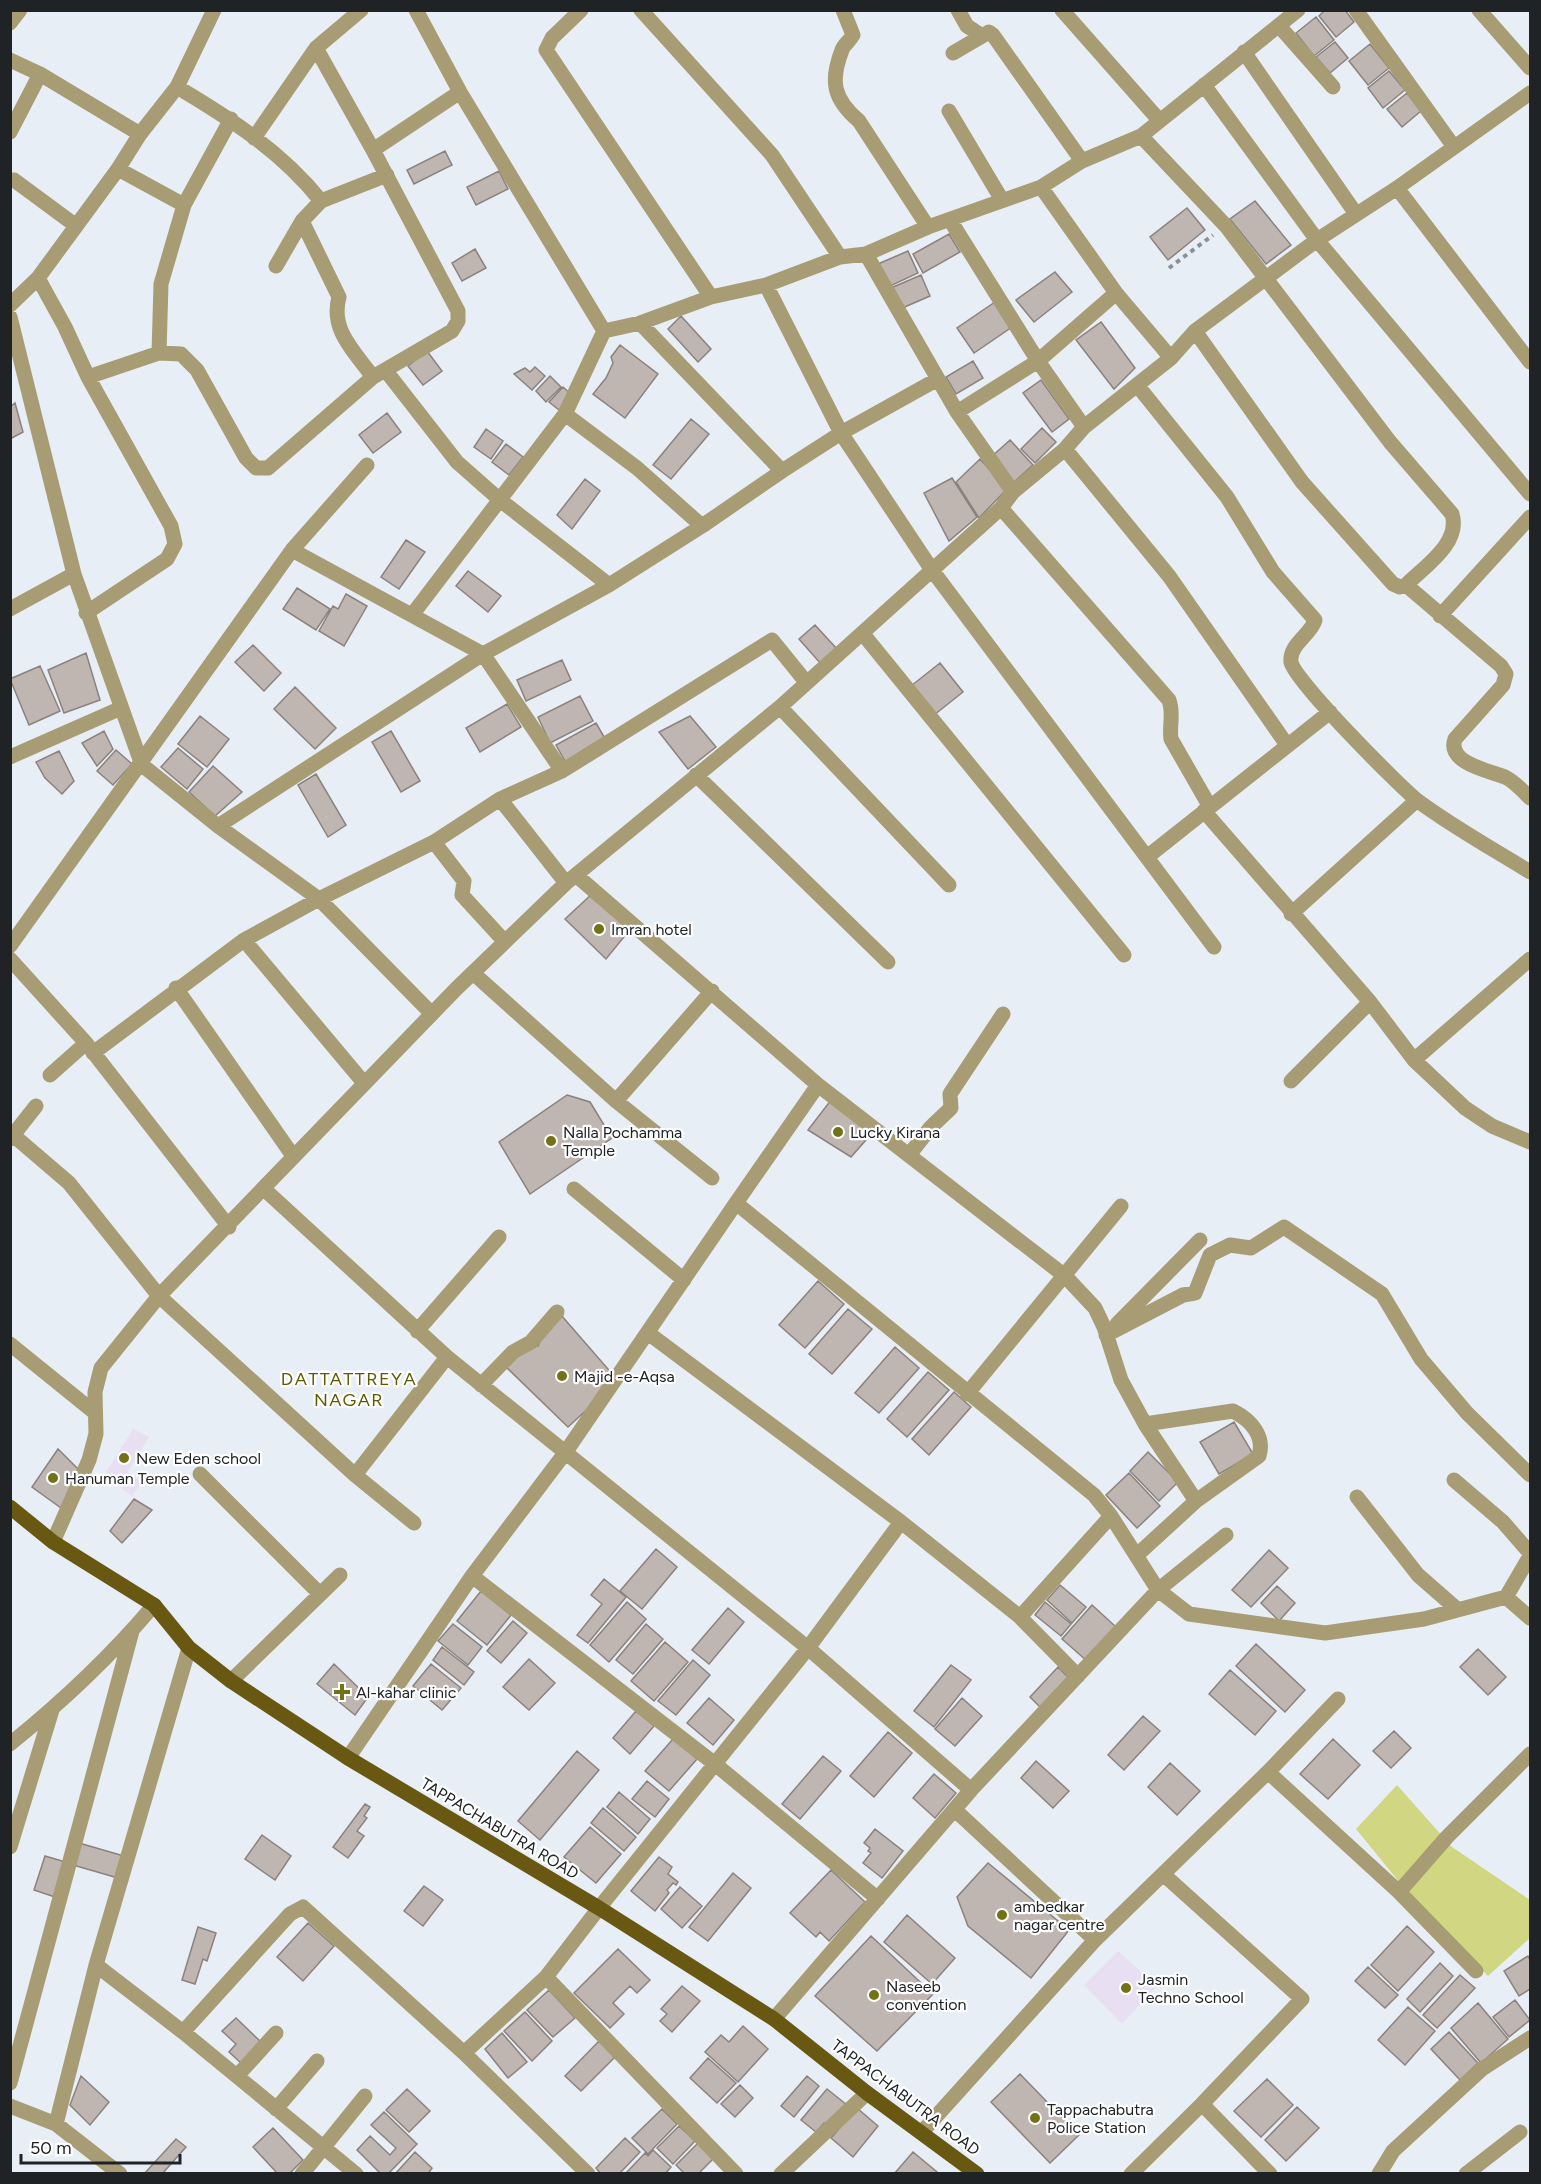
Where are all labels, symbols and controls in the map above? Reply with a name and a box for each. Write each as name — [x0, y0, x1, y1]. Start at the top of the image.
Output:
place label: Imran hotel — [611, 920, 692, 939]
marker: Imran hotel — [592, 922, 606, 936]
place label: Nalla Pochamma Temple — [563, 1123, 682, 1160]
place label: Lucky Kirana — [850, 1123, 940, 1142]
marker: Lucky Kirana — [831, 1125, 845, 1139]
marker: Nalla Pochamma Temple — [544, 1134, 558, 1148]
place label: Majid -e-Aqsa — [574, 1367, 675, 1386]
district label: DATTATTREYA NAGAR — [281, 1368, 417, 1411]
marker: Majid -e-Aqsa — [555, 1369, 569, 1383]
place label: New Eden school — [136, 1449, 261, 1468]
marker: New Eden school — [117, 1451, 131, 1465]
place label: Hanuman Temple — [65, 1469, 190, 1488]
marker: Hanuman Temple — [46, 1471, 60, 1485]
marker: Al-kahar clinic — [333, 1683, 351, 1701]
place label: Al-kahar clinic — [356, 1683, 457, 1702]
street label: TAPPACHABUTRA ROAD — [417, 1774, 582, 1883]
place label: ambedkar nagar centre — [1014, 1897, 1105, 1934]
marker: ambedkar nagar centre — [995, 1908, 1009, 1922]
place label: Jasmin Techno School — [1138, 1970, 1244, 2007]
place label: Naseeb convention — [886, 1977, 967, 2014]
marker: Jasmin Techno School — [1119, 1981, 1133, 1995]
marker: Naseeb convention — [867, 1988, 881, 2002]
street label: TAPPACHABUTRA ROAD — [828, 2035, 984, 2159]
place label: Tappachabutra Police Station — [1047, 2100, 1154, 2137]
marker: Tappachabutra Police Station — [1028, 2111, 1042, 2125]
scale bar — [21, 2127, 180, 2165]
text: 50 m — [30, 2137, 72, 2159]

